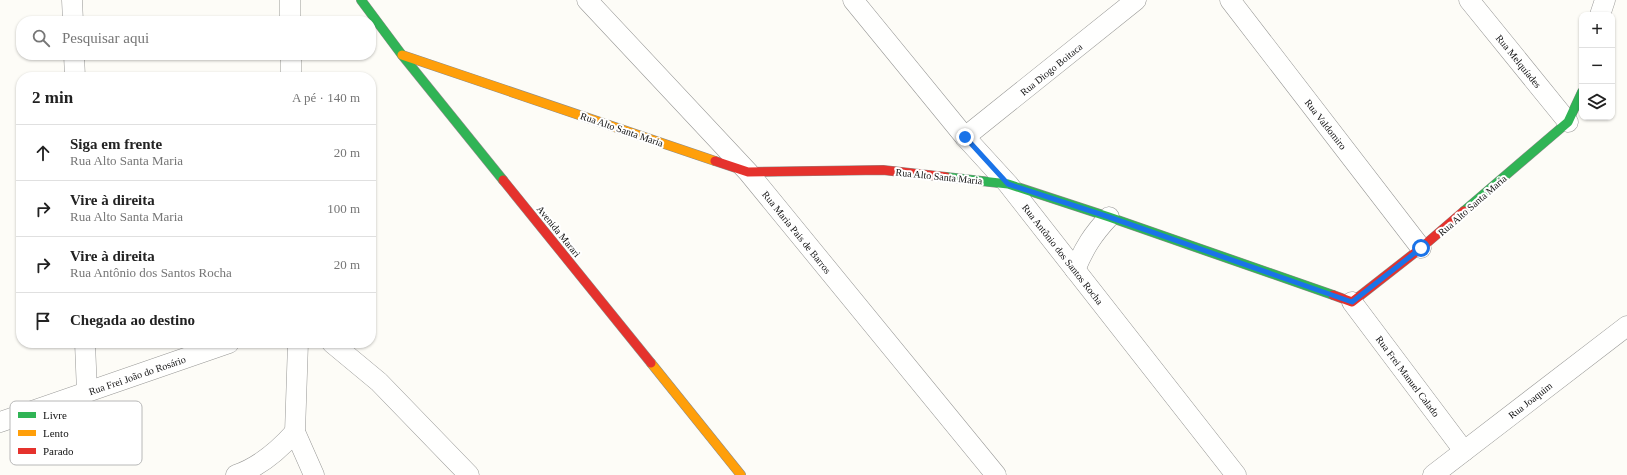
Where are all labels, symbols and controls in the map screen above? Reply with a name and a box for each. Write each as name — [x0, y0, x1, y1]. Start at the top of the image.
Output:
map controls — [1579, 12, 1615, 120]
button: + — [1579, 12, 1615, 48]
search box — [16, 16, 376, 60]
icon: search — [30, 27, 52, 49]
text: Pesquisar aqui — [62, 30, 149, 46]
street label: Rua Melquíades — [1494, 32, 1543, 90]
street label: Rua Diogo Boitaca — [1018, 41, 1085, 98]
button: − — [1579, 48, 1615, 84]
button: layers — [1579, 84, 1615, 120]
text: 2 min — [32, 88, 73, 107]
text: A pé · 140 m — [292, 90, 360, 105]
street label: Rua Valdomiro — [1303, 97, 1349, 152]
street label: Rua Alto Santa Maria — [579, 110, 665, 149]
route end — [956, 128, 974, 146]
text: Siga em frente — [70, 136, 162, 152]
icon: ahead — [32, 142, 54, 164]
text: 20 m — [334, 145, 360, 160]
text: Rua Alto Santa Maria — [70, 153, 183, 168]
street label: Rua Alto Santa Maria — [895, 166, 983, 187]
street label: Rua Alto Santa Maria — [1436, 172, 1509, 238]
street label: Rua Maria Pais de Barros — [760, 189, 833, 276]
text: Vire à direita — [70, 192, 155, 208]
icon: right — [32, 198, 54, 220]
text: 100 m — [327, 201, 360, 216]
street label: Rua Antônio dos Santos Rocha — [1020, 202, 1106, 307]
street label: Avenida Marari — [535, 203, 583, 259]
text: Rua Alto Santa Maria — [70, 209, 183, 224]
route start — [1412, 239, 1430, 257]
text: Vire à direita — [70, 248, 155, 264]
icon: right — [32, 254, 54, 276]
text: 20 m — [334, 257, 360, 272]
text: Rua Antônio dos Santos Rocha — [70, 265, 232, 280]
icon: arrive — [32, 310, 54, 332]
text: Chegada ao destino — [70, 312, 195, 328]
street label: Rua Frei Manuel Calado — [1374, 334, 1442, 419]
street label: Rua Frei João do Rosário — [87, 354, 187, 397]
street label: Rua Joaquim — [1506, 380, 1555, 421]
legend — [10, 401, 142, 465]
text: Livre — [43, 409, 67, 421]
text: Lento — [43, 427, 69, 439]
text: Parado — [43, 445, 74, 457]

